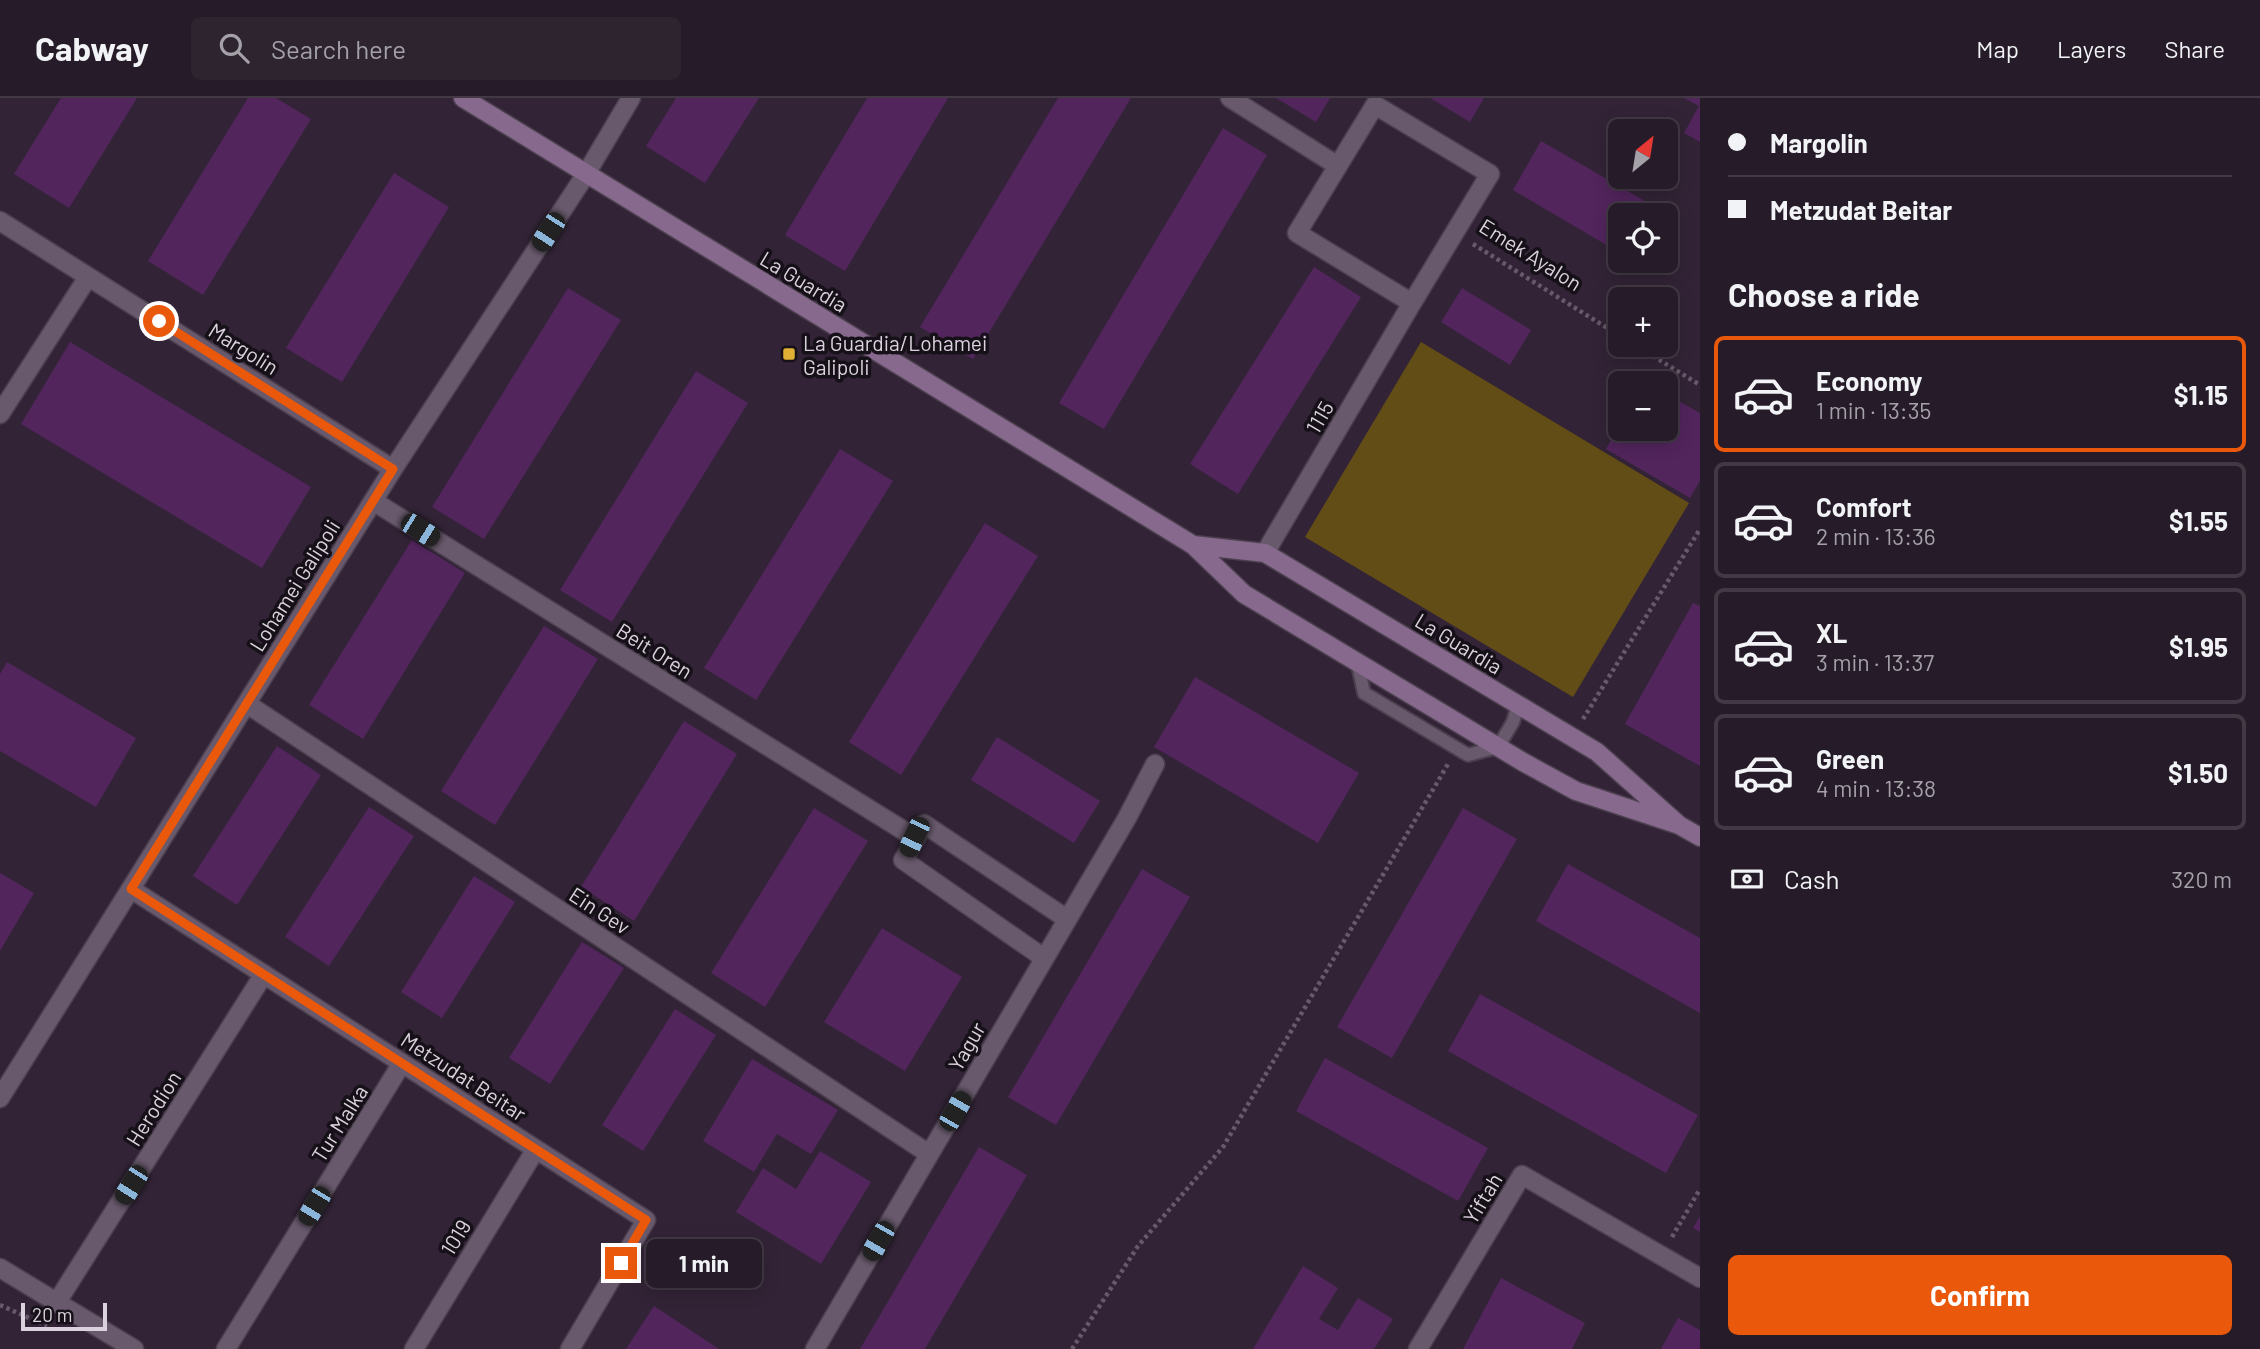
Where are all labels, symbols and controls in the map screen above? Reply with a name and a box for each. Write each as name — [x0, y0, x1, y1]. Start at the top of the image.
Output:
search box — [191, 17, 681, 80]
text: Cabway — [35, 28, 149, 68]
icon: search — [215, 29, 253, 67]
text: Search here — [271, 33, 406, 64]
text: Map — [1976, 34, 2019, 63]
text: Layers — [2057, 34, 2126, 63]
text: Share — [2164, 34, 2225, 63]
north arrow — [1608, 119, 1678, 189]
map controls — [1608, 119, 1678, 441]
text: Margolin — [1770, 127, 1868, 158]
text: Metzudat Beitar — [1770, 194, 1952, 225]
button: locate — [1608, 203, 1678, 273]
car — [528, 209, 569, 255]
street label: Emek Ayalon — [1475, 213, 1587, 295]
street label: La Guardia — [756, 245, 852, 317]
text: Choose a ride — [1728, 275, 1920, 313]
button: + — [1608, 287, 1678, 357]
route start — [143, 305, 175, 337]
street label: Margolin — [205, 317, 283, 379]
place label: La Guardia/Lohamei Galipoli — [803, 330, 987, 379]
marker: La Guardia/Lohamei Galipoli — [781, 346, 797, 362]
icon: car — [1732, 363, 1795, 426]
text: Economy — [1816, 365, 1922, 396]
button: − — [1608, 371, 1678, 441]
text: $1.15 — [2174, 379, 2228, 410]
street label: 1115 — [1300, 396, 1338, 438]
text: 1 min · 13:35 — [1816, 396, 1931, 424]
icon: car — [1732, 489, 1795, 552]
text: Comfort — [1816, 491, 1912, 522]
text: $1.55 — [2169, 505, 2228, 536]
car — [397, 510, 444, 550]
street label: Lohamei Galipoli — [244, 515, 344, 655]
text: 2 min · 13:36 — [1816, 522, 1936, 550]
street label: La Guardia — [1411, 607, 1507, 679]
icon: car — [1732, 615, 1795, 678]
street label: Beit Oren — [612, 617, 698, 683]
text: XL — [1816, 617, 1847, 648]
text: $1.95 — [2169, 631, 2228, 662]
text: 3 min · 13:37 — [1816, 648, 1934, 676]
icon: car — [1732, 741, 1795, 804]
text: Green — [1816, 743, 1884, 774]
text: $1.50 — [2168, 757, 2228, 788]
text: 4 min · 13:38 — [1816, 774, 1936, 802]
car — [896, 814, 933, 860]
icon: cash — [1728, 860, 1766, 898]
text: Cash — [1784, 863, 1839, 894]
text: 320 m — [2171, 865, 2232, 893]
street label: Ein Gev — [565, 881, 635, 939]
street label: Yagur — [942, 1017, 990, 1075]
street label: Metzudat Beitar — [397, 1026, 531, 1126]
street label: Herodion — [120, 1066, 186, 1150]
street label: Tur Malka — [306, 1080, 372, 1166]
car — [936, 1088, 975, 1134]
car — [111, 1162, 152, 1208]
street label: Yiftah — [1457, 1168, 1507, 1228]
car — [295, 1183, 334, 1229]
street label: 1019 — [435, 1215, 475, 1259]
car — [859, 1218, 898, 1264]
callout: 1 min — [646, 1238, 761, 1288]
route end — [605, 1247, 637, 1279]
text: 1 min — [679, 1249, 729, 1277]
button: Confirm — [1728, 1255, 2232, 1335]
scale bar — [21, 1300, 107, 1332]
text: 20 m — [32, 1303, 72, 1326]

